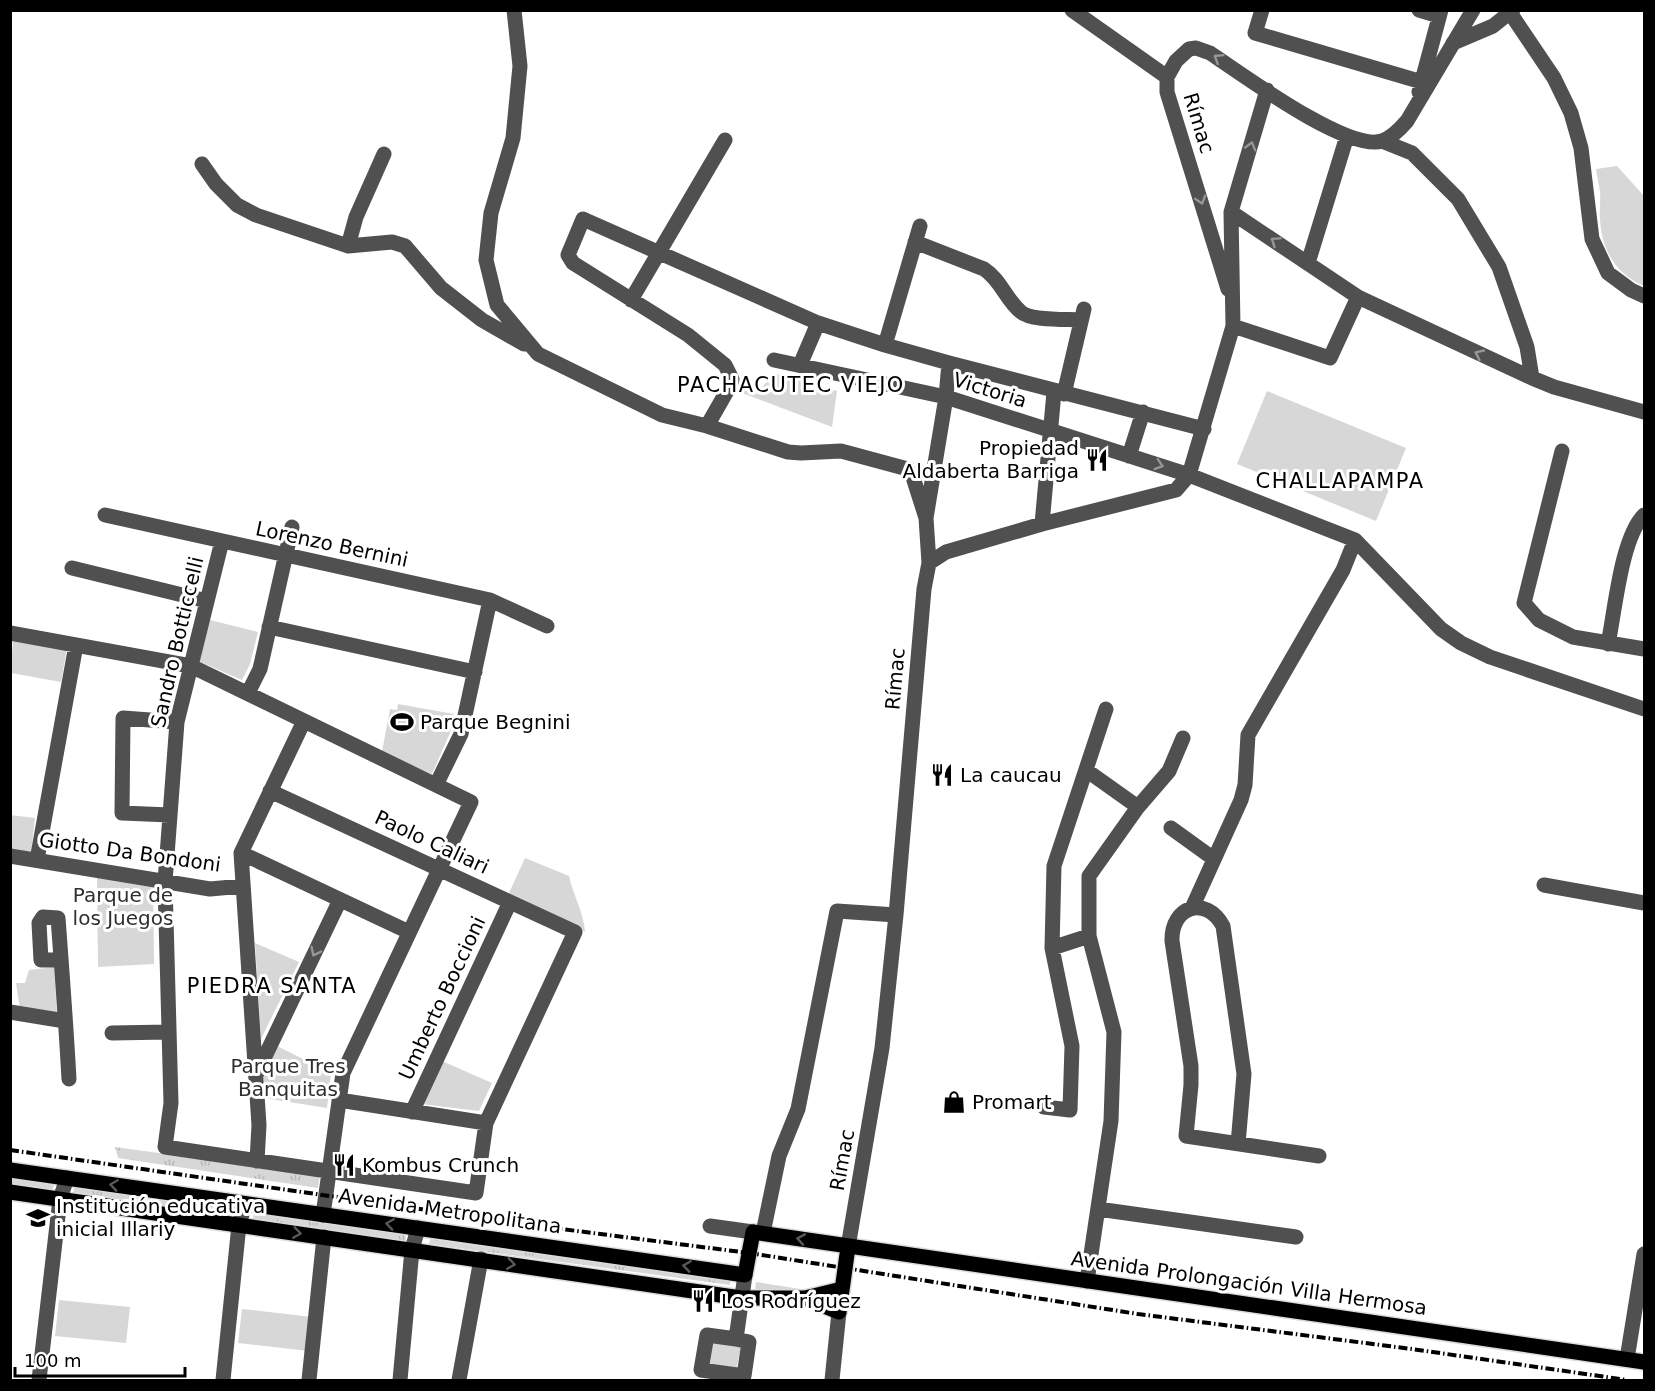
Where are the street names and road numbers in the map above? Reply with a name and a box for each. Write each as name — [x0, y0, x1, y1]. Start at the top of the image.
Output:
street label: Rímac — [1178, 90, 1220, 156]
street label: Victoria — [950, 367, 1030, 413]
street label: Lorenzo Bernini — [254, 516, 410, 572]
street label: Sandro Botticcelli — [146, 554, 208, 730]
street label: Rímac — [880, 647, 910, 711]
street label: Paolo Caliari — [371, 805, 493, 879]
street label: Giotto Da Bondoni — [38, 827, 222, 877]
street label: Umberto Boccioni — [394, 912, 490, 1084]
street label: Rímac — [825, 1127, 859, 1193]
street label: Avenida Metropolitana — [337, 1183, 563, 1239]
street label: Avenida Prolongación Villa Hermosa — [1069, 1246, 1429, 1320]

